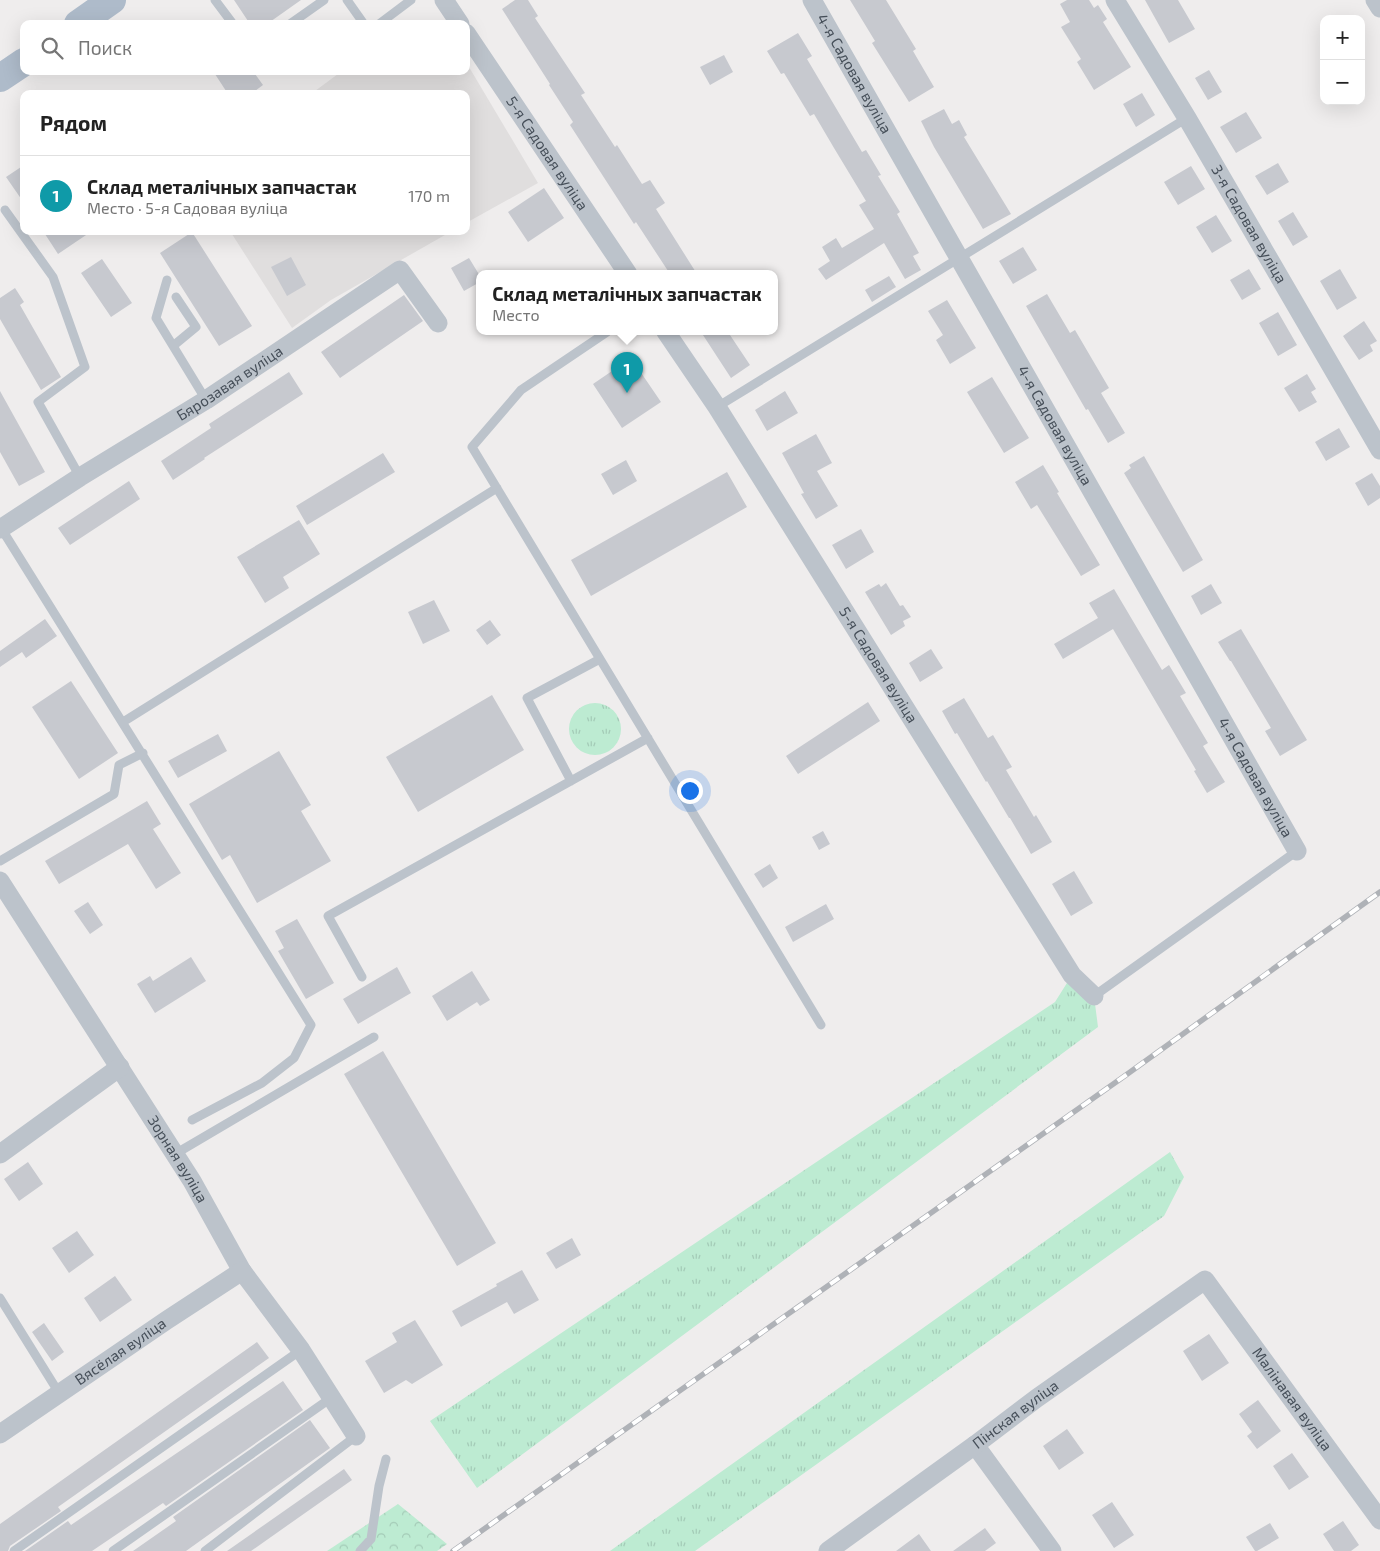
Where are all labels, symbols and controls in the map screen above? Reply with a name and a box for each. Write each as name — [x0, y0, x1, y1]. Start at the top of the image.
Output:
street label: 4-я Садовая вуліца — [814, 10, 896, 136]
map controls — [1320, 15, 1365, 105]
button: + — [1320, 15, 1365, 60]
search box — [20, 20, 470, 75]
icon: search — [38, 34, 66, 62]
text: Поиск — [78, 36, 132, 59]
button: − — [1320, 60, 1365, 105]
street label: 5-я Садовая вуліца — [503, 92, 592, 213]
text: Рядом — [40, 110, 107, 135]
street label: 3-я Садовая вуліца — [1208, 161, 1291, 286]
text: Склад металічных запчастак — [87, 175, 357, 198]
text: 1 — [53, 186, 59, 205]
text: 170 m — [408, 186, 450, 205]
text: Место · 5-я Садовая вуліца — [87, 198, 288, 217]
popup — [476, 270, 778, 335]
text: Склад металічных запчастак — [492, 282, 762, 305]
text: Место — [492, 305, 540, 324]
street label: Бярозавая вуліца — [173, 341, 286, 424]
pin: 1 — [611, 352, 643, 393]
street label: 4-я Садовая вуліца — [1014, 362, 1097, 488]
street label: 5-я Садовая вуліца — [836, 603, 922, 726]
street label: 4-я Садовая вуліца — [1215, 714, 1297, 840]
your location — [677, 778, 703, 804]
street label: Зорная вуліца — [144, 1112, 212, 1205]
street label: Вясёлая вуліца — [71, 1313, 169, 1388]
street label: Малінавая вуліца — [1249, 1343, 1337, 1454]
street label: Пінская вуліца — [968, 1376, 1062, 1452]

